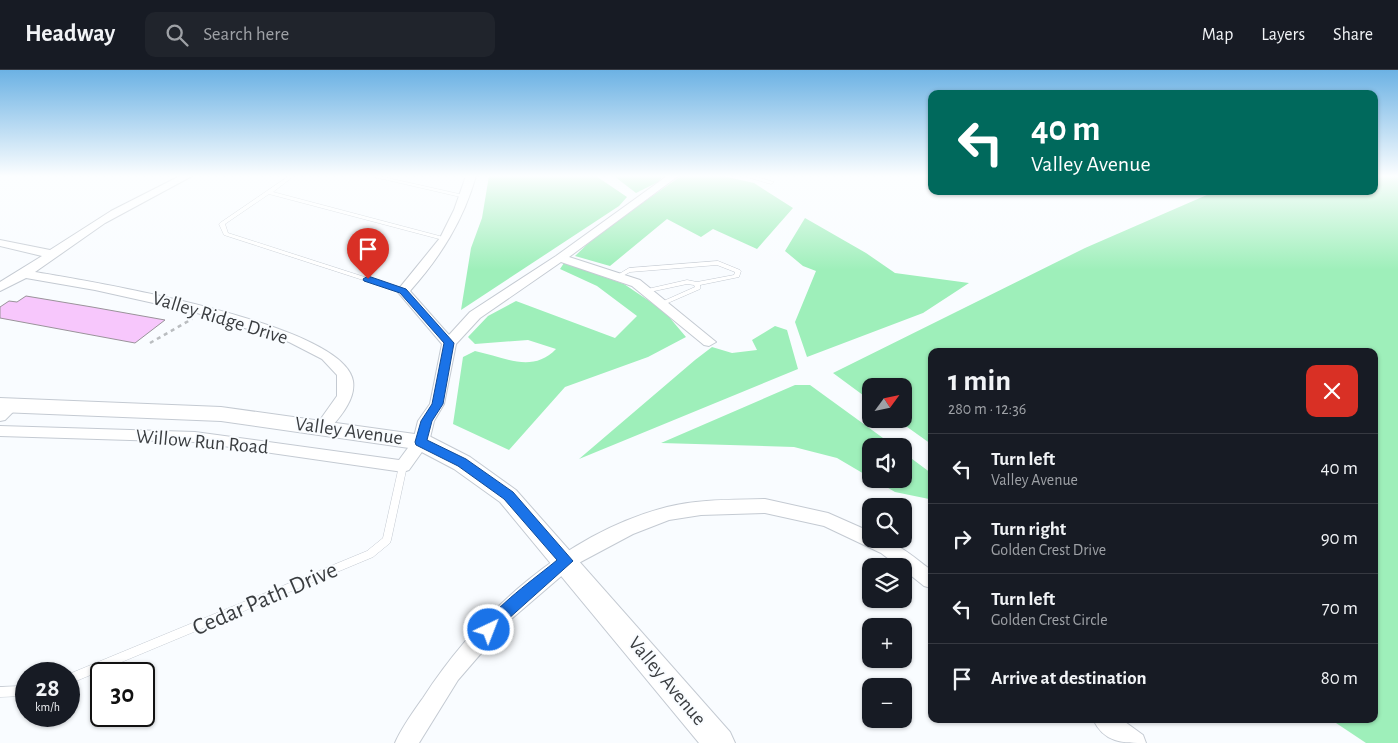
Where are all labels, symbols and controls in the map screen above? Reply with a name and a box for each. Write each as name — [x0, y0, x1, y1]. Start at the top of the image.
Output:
search box — [145, 12, 495, 57]
icon: search — [163, 21, 191, 49]
text: Headway — [25, 22, 115, 46]
text: Search here — [203, 25, 289, 44]
text: Map — [1202, 26, 1233, 44]
text: Layers — [1261, 26, 1305, 44]
text: Share — [1333, 26, 1373, 44]
icon: left — [948, 110, 1013, 175]
text: 40 m — [1031, 112, 1100, 147]
text: Valley Avenue — [1031, 153, 1151, 175]
pin — [347, 228, 389, 279]
icon: arrive — [354, 235, 382, 263]
street label: Valley Ridge Drive — [150, 288, 290, 348]
button: close — [1306, 365, 1358, 417]
text: 1 min — [948, 366, 1011, 396]
north arrow — [862, 378, 912, 428]
map controls — [862, 378, 912, 728]
text: 280 m · 12:36 — [948, 401, 1026, 417]
street label: Valley Avenue — [294, 414, 404, 448]
street label: Willow Run Road — [135, 426, 269, 458]
button: sound — [862, 438, 912, 488]
text: Turn left — [991, 450, 1055, 469]
icon: left — [948, 455, 976, 483]
text: 40 m — [1320, 459, 1358, 478]
text: Valley Avenue — [991, 472, 1078, 488]
button: search — [862, 498, 912, 548]
text: Turn right — [991, 520, 1066, 539]
icon: right — [948, 525, 976, 553]
text: 90 m — [1321, 529, 1358, 548]
text: Golden Crest Drive — [991, 542, 1106, 558]
street label: Cedar Path Drive — [189, 558, 341, 640]
button: layers — [862, 558, 912, 608]
text: Turn left — [991, 590, 1055, 609]
icon: left — [948, 595, 976, 623]
text: 70 m — [1322, 599, 1358, 618]
position arrow — [462, 603, 514, 655]
text: Golden Crest Circle — [991, 612, 1108, 628]
button: + — [862, 618, 912, 668]
street label: Valley Avenue — [624, 633, 710, 729]
speed limit sign: 30 — [90, 662, 155, 727]
icon: arrive — [948, 665, 976, 693]
text: Arrive at destination — [991, 669, 1147, 688]
text: 80 m — [1321, 669, 1358, 688]
text: 28 — [35, 676, 60, 701]
button: − — [862, 678, 912, 728]
text: km/h — [35, 701, 60, 713]

